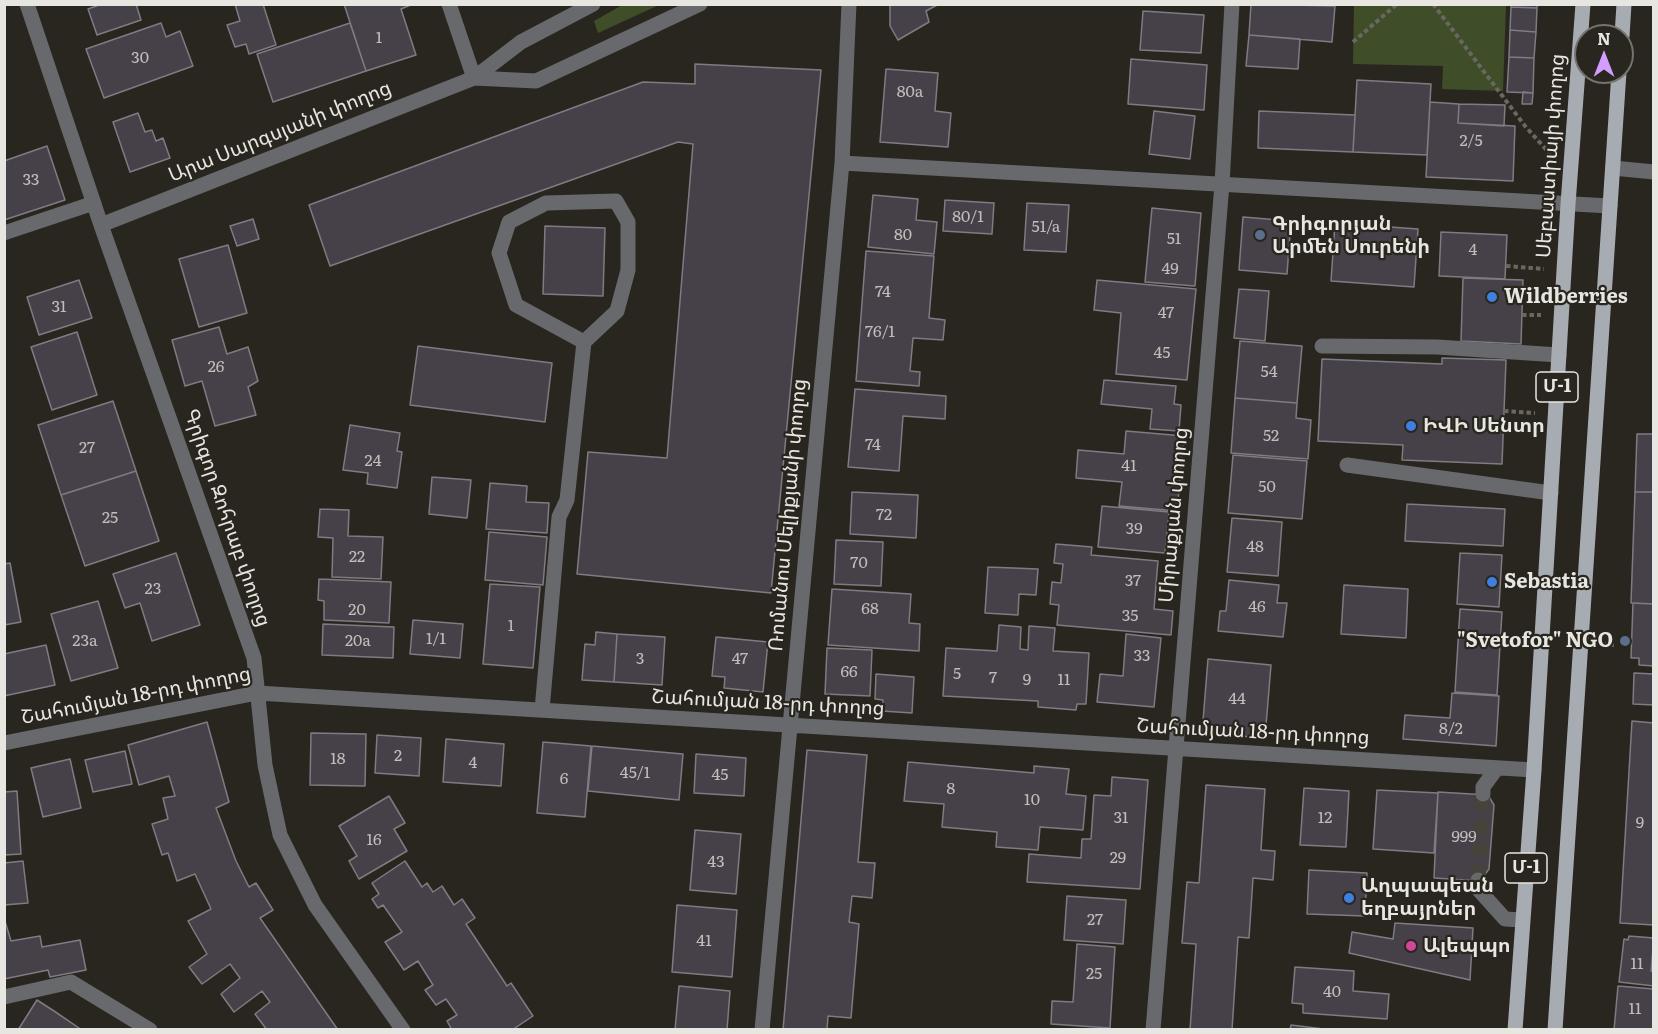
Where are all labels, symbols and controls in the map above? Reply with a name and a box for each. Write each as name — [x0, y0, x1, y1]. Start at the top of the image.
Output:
north arrow — [1574, 24, 1634, 84]
text: N — [1597, 26, 1611, 50]
house number: 1 — [376, 28, 382, 48]
house number: 30 — [131, 48, 149, 68]
street label: Սեբաստիայի փողոց — [1532, 53, 1570, 259]
street label: Արա Սարգսյանի փողոց — [165, 76, 395, 188]
house number: 80a — [897, 82, 923, 102]
house number: 2/5 — [1459, 131, 1483, 151]
house number: 33 — [23, 170, 39, 190]
house number: 80/1 — [952, 207, 984, 227]
place label: Գրիգորյան Արմեն Սուրենի — [1272, 212, 1430, 259]
house number: 51/a — [1032, 217, 1060, 237]
house number: 80 — [894, 225, 912, 245]
marker: Գրիգորյան Արմեն Սուրենի — [1253, 228, 1267, 242]
house number: 51 — [1167, 229, 1181, 249]
house number: 4 — [1469, 240, 1477, 260]
house number: 49 — [1161, 259, 1179, 279]
house number: 74 — [875, 282, 891, 302]
place label: Wildberries — [1504, 285, 1628, 309]
marker: Wildberries — [1485, 290, 1499, 304]
house number: 31 — [51, 297, 67, 317]
house number: 47 — [1158, 303, 1174, 323]
house number: 76/1 — [865, 322, 895, 342]
house number: 45 — [1154, 343, 1170, 363]
house number: 26 — [208, 357, 224, 377]
house number: 54 — [1261, 362, 1277, 382]
road number: Մ-1 — [1536, 372, 1578, 402]
street label: Ռոմանոս Մելիքյանի փողոց — [764, 378, 812, 652]
street label: Գրիգոր Զոհրաբ փողոց — [178, 406, 276, 630]
place label: ԻՎԻ Սենտր — [1423, 414, 1545, 438]
marker: ԻՎԻ Սենտր — [1404, 419, 1418, 433]
street label: Միրաքյան փողոց — [1154, 426, 1194, 604]
house number: 52 — [1263, 426, 1279, 446]
house number: 74 — [865, 435, 881, 455]
house number: 27 — [79, 438, 95, 458]
house number: 24 — [365, 451, 381, 471]
house number: 41 — [1121, 456, 1137, 476]
house number: 50 — [1258, 477, 1276, 497]
house number: 72 — [876, 505, 892, 525]
house number: 25 — [102, 508, 118, 528]
house number: 39 — [1125, 519, 1143, 539]
house number: 48 — [1246, 537, 1264, 557]
house number: 22 — [349, 547, 365, 567]
house number: 70 — [850, 553, 868, 573]
place label: Sebastia — [1504, 570, 1589, 594]
house number: 37 — [1125, 571, 1141, 591]
marker: Sebastia — [1485, 575, 1499, 589]
house number: 23 — [145, 579, 161, 599]
house number: 46 — [1248, 597, 1266, 617]
house number: 68 — [861, 599, 879, 619]
house number: 20 — [348, 600, 366, 620]
house number: 35 — [1122, 606, 1138, 626]
house number: 1 — [508, 616, 514, 636]
house number: 1/1 — [426, 629, 446, 649]
place label: "Svetofor" NGO — [1457, 629, 1613, 653]
house number: 23a — [72, 631, 98, 651]
house number: 20a — [345, 631, 371, 651]
marker: "Svetofor" NGO — [1618, 634, 1632, 648]
house number: 33 — [1134, 646, 1150, 666]
house number: 3 — [636, 649, 644, 669]
house number: 47 — [732, 649, 748, 669]
street label: Շահումյան 18-րդ փողոց — [19, 662, 253, 730]
house number: 66 — [840, 662, 858, 682]
house number: 5 — [953, 664, 961, 684]
house number: 7 — [989, 668, 997, 688]
house number: 9 — [1023, 670, 1031, 690]
house number: 11 — [1057, 670, 1071, 690]
street label: Շահումյան 18-րդ փողոց — [651, 685, 885, 721]
house number: 44 — [1228, 689, 1246, 709]
street label: Շահումյան 18-րդ փողոց — [1136, 714, 1370, 750]
house number: 8/2 — [1439, 719, 1463, 739]
house number: 2 — [394, 746, 402, 766]
house number: 18 — [330, 749, 346, 769]
house number: 4 — [469, 753, 477, 773]
house number: 45/1 — [620, 763, 650, 783]
house number: 45 — [712, 765, 728, 785]
house number: 6 — [560, 769, 568, 789]
house number: 8 — [947, 779, 955, 799]
house number: 10 — [1024, 790, 1040, 810]
house number: 31 — [1113, 808, 1129, 828]
house number: 12 — [1318, 808, 1332, 828]
house number: 9 — [1636, 813, 1644, 833]
house number: 999 — [1451, 827, 1477, 847]
house number: 16 — [366, 830, 382, 850]
house number: 29 — [1110, 848, 1126, 868]
house number: 43 — [707, 852, 725, 872]
road number: Մ-1 — [1505, 853, 1547, 883]
place label: Աղպապեան եղբայրներ — [1361, 874, 1494, 921]
marker: Աղպապեան եղբայրներ — [1342, 891, 1356, 905]
house number: 27 — [1087, 910, 1103, 930]
house number: 41 — [696, 931, 712, 951]
place label: Ալեպպո — [1423, 934, 1511, 958]
marker: Ալեպպո — [1404, 939, 1418, 953]
house number: 11 — [1630, 954, 1644, 974]
house number: 25 — [1086, 964, 1102, 984]
house number: 40 — [1323, 982, 1341, 1002]
house number: 11 — [1628, 999, 1642, 1019]

